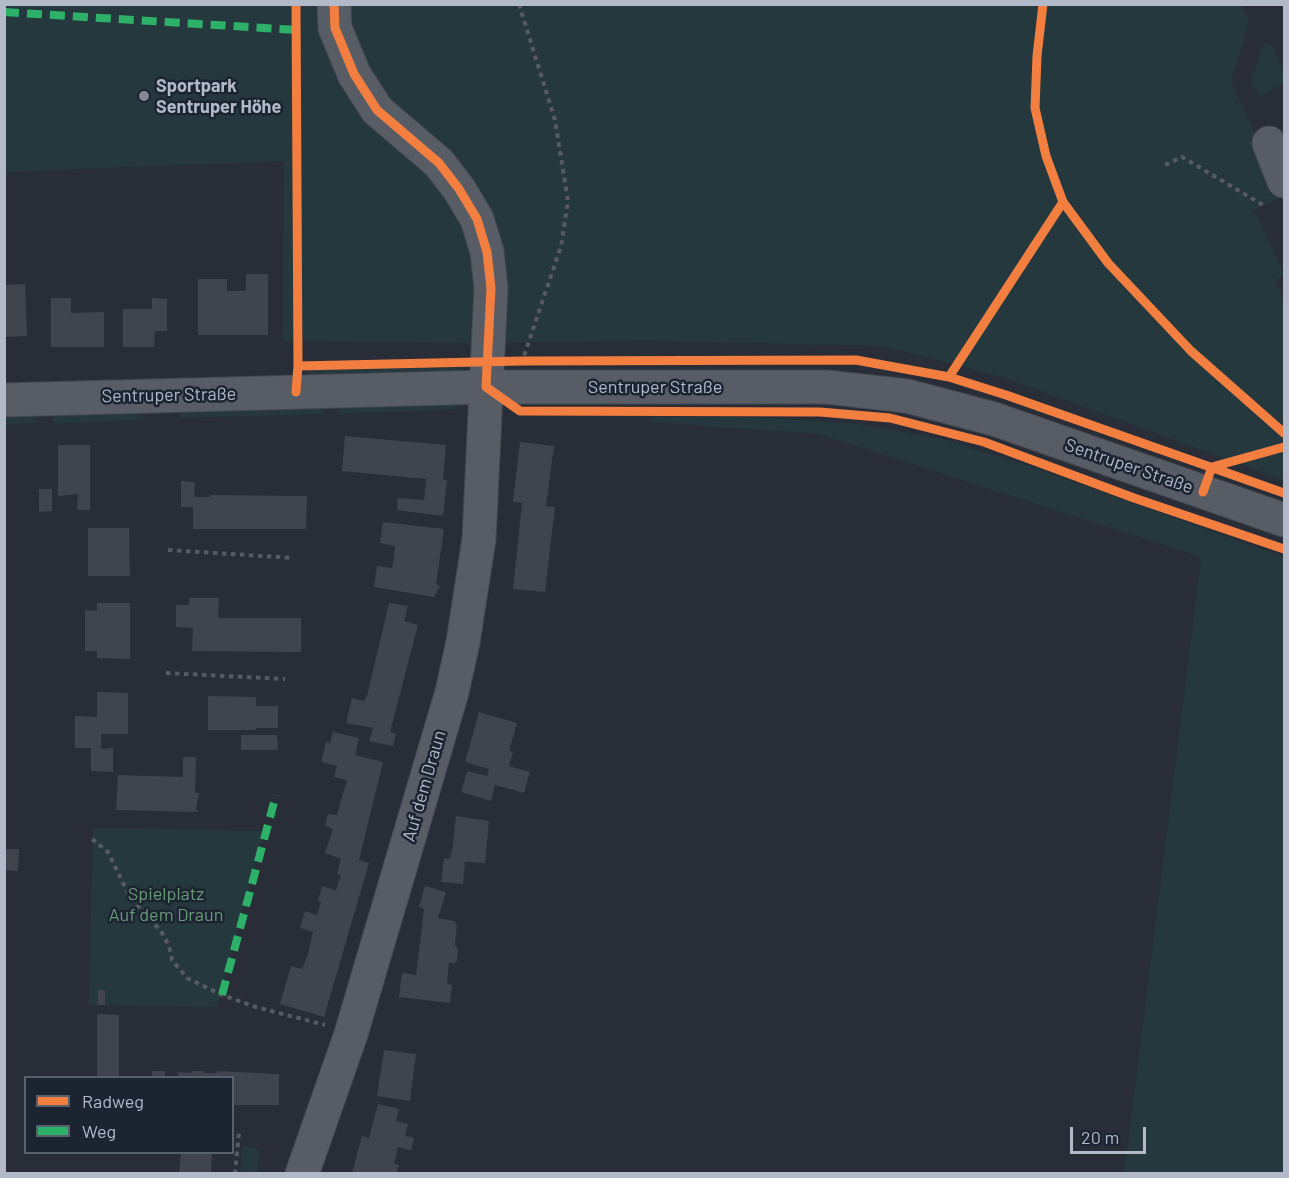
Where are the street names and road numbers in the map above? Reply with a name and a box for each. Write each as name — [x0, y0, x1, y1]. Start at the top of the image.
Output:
street label: Sentruper Straße — [588, 376, 722, 398]
street label: Sentruper Straße — [102, 383, 236, 407]
street label: Sentruper Straße — [1062, 434, 1196, 498]
street label: Auf dem Draun — [398, 728, 450, 844]

